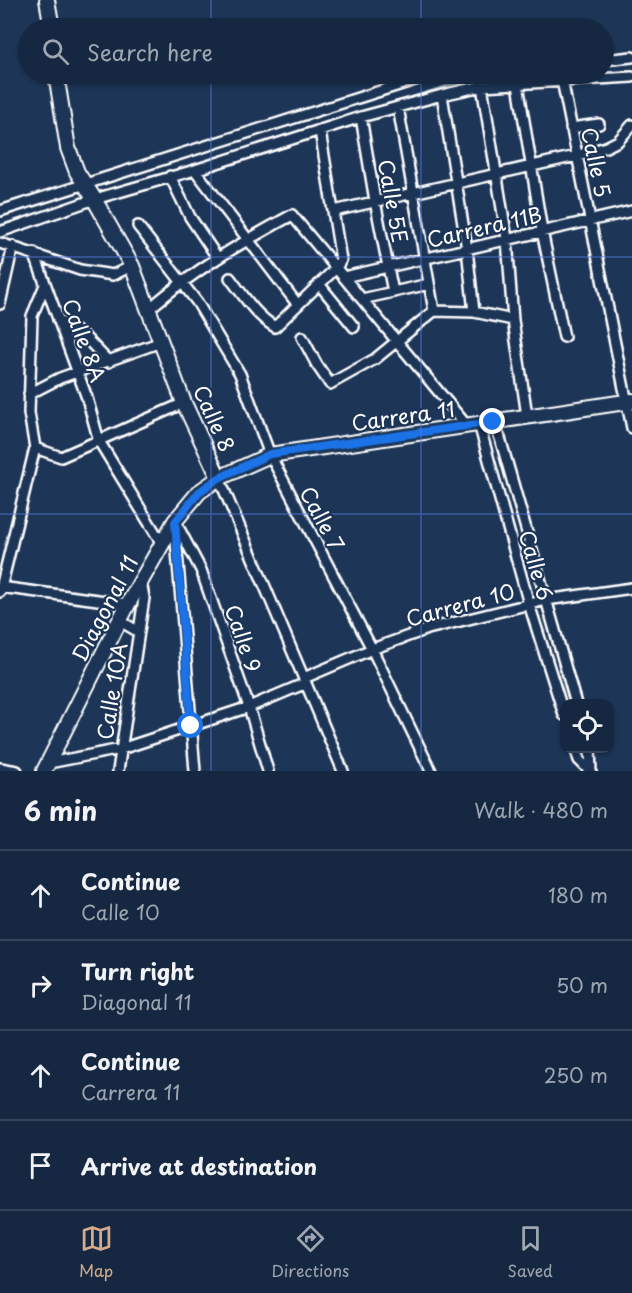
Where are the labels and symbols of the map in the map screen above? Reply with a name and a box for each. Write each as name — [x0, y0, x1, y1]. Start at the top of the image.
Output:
street label: Calle 5 — [574, 124, 620, 200]
street label: Calle 5E — [371, 157, 417, 245]
street label: Carrera 11B — [423, 197, 545, 255]
street label: Calle 8A — [55, 294, 115, 386]
street label: Calle 8 — [186, 379, 244, 457]
street label: Carrera 11 — [349, 392, 457, 438]
route end — [479, 408, 505, 434]
street label: Calle 7 — [293, 480, 353, 556]
street label: Calle 6 — [512, 526, 562, 604]
street label: Diagonal 11 — [63, 549, 145, 667]
street label: Carrera 10 — [402, 574, 518, 634]
street label: Calle 9 — [218, 600, 270, 676]
street label: Calle 10A — [88, 640, 134, 742]
route start — [177, 712, 203, 738]

